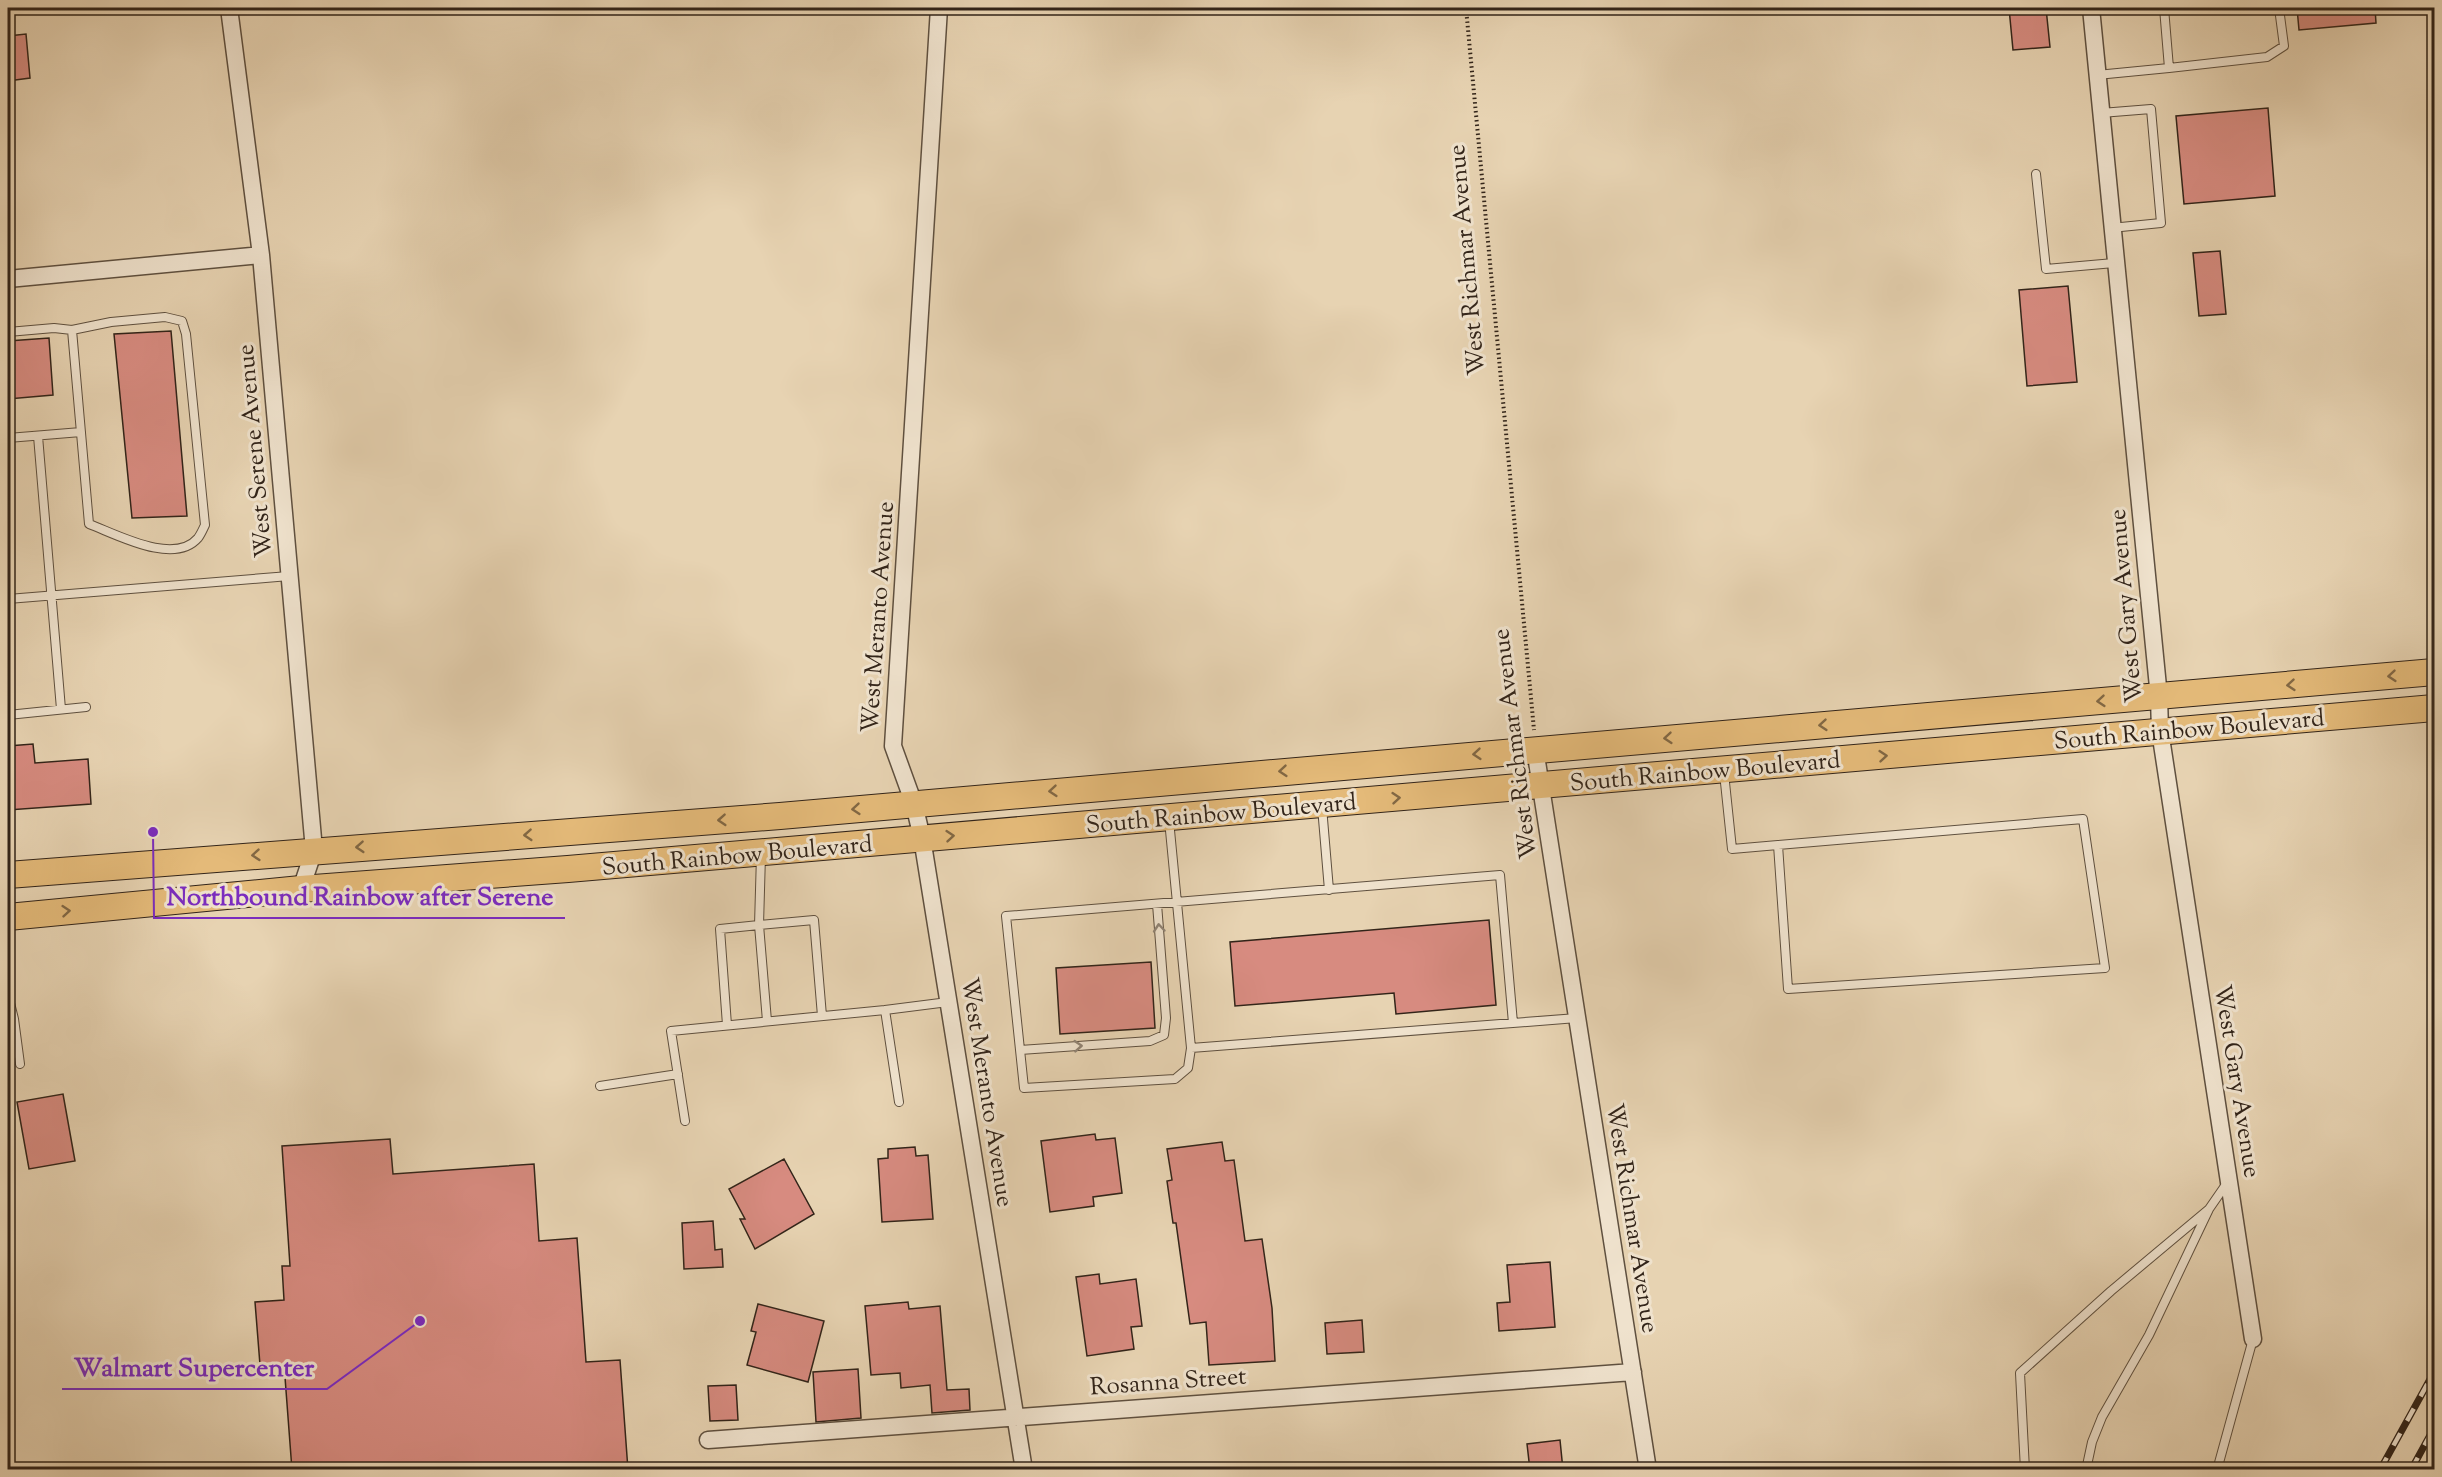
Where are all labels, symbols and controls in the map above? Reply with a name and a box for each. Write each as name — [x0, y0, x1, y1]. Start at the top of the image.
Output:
street label: West Richmar Avenue — [1441, 143, 1495, 377]
street label: West Serene Avenue — [230, 343, 282, 559]
street label: West Meranto Avenue — [854, 500, 904, 734]
street label: West Gary Avenue — [2102, 507, 2152, 704]
street label: West Richmar Avenue — [1485, 627, 1547, 861]
one-way arrow — [2388, 669, 2397, 682]
one-way arrow — [2287, 678, 2296, 691]
one-way arrow — [2096, 695, 2105, 708]
street label: South Rainbow Boulevard — [2052, 702, 2326, 760]
one-way arrow — [1818, 718, 1827, 731]
one-way arrow — [1664, 731, 1673, 744]
street label: South Rainbow Boulevard — [1568, 744, 1842, 802]
one-way arrow — [1472, 747, 1482, 760]
one-way arrow — [1879, 750, 1888, 763]
one-way arrow — [1278, 764, 1287, 777]
one-way arrow — [1049, 784, 1058, 797]
street label: South Rainbow Boulevard — [1084, 786, 1358, 844]
one-way arrow — [1391, 792, 1400, 805]
one-way arrow — [851, 802, 860, 815]
one-way arrow — [717, 814, 726, 827]
one-way arrow — [523, 828, 532, 841]
street label: South Rainbow Boulevard — [600, 828, 874, 886]
one-way arrow — [946, 830, 955, 843]
one-way arrow — [355, 840, 364, 853]
one-way arrow — [251, 848, 260, 861]
callout: Northbound Rainbow after Serene — [154, 874, 565, 918]
text: Northbound Rainbow after Serene — [167, 880, 553, 917]
one-way arrow — [61, 905, 70, 918]
one-way arrow — [1153, 923, 1166, 932]
street label: West Meranto Avenue — [951, 975, 1021, 1209]
street label: West Gary Avenue — [2204, 982, 2268, 1180]
one-way arrow — [1074, 1039, 1083, 1052]
street label: West Richmar Avenue — [1596, 1101, 1666, 1335]
callout: Walmart Supercenter — [62, 1345, 327, 1389]
text: Walmart Supercenter — [74, 1351, 314, 1388]
street label: Rosanna Street — [1089, 1361, 1247, 1405]

